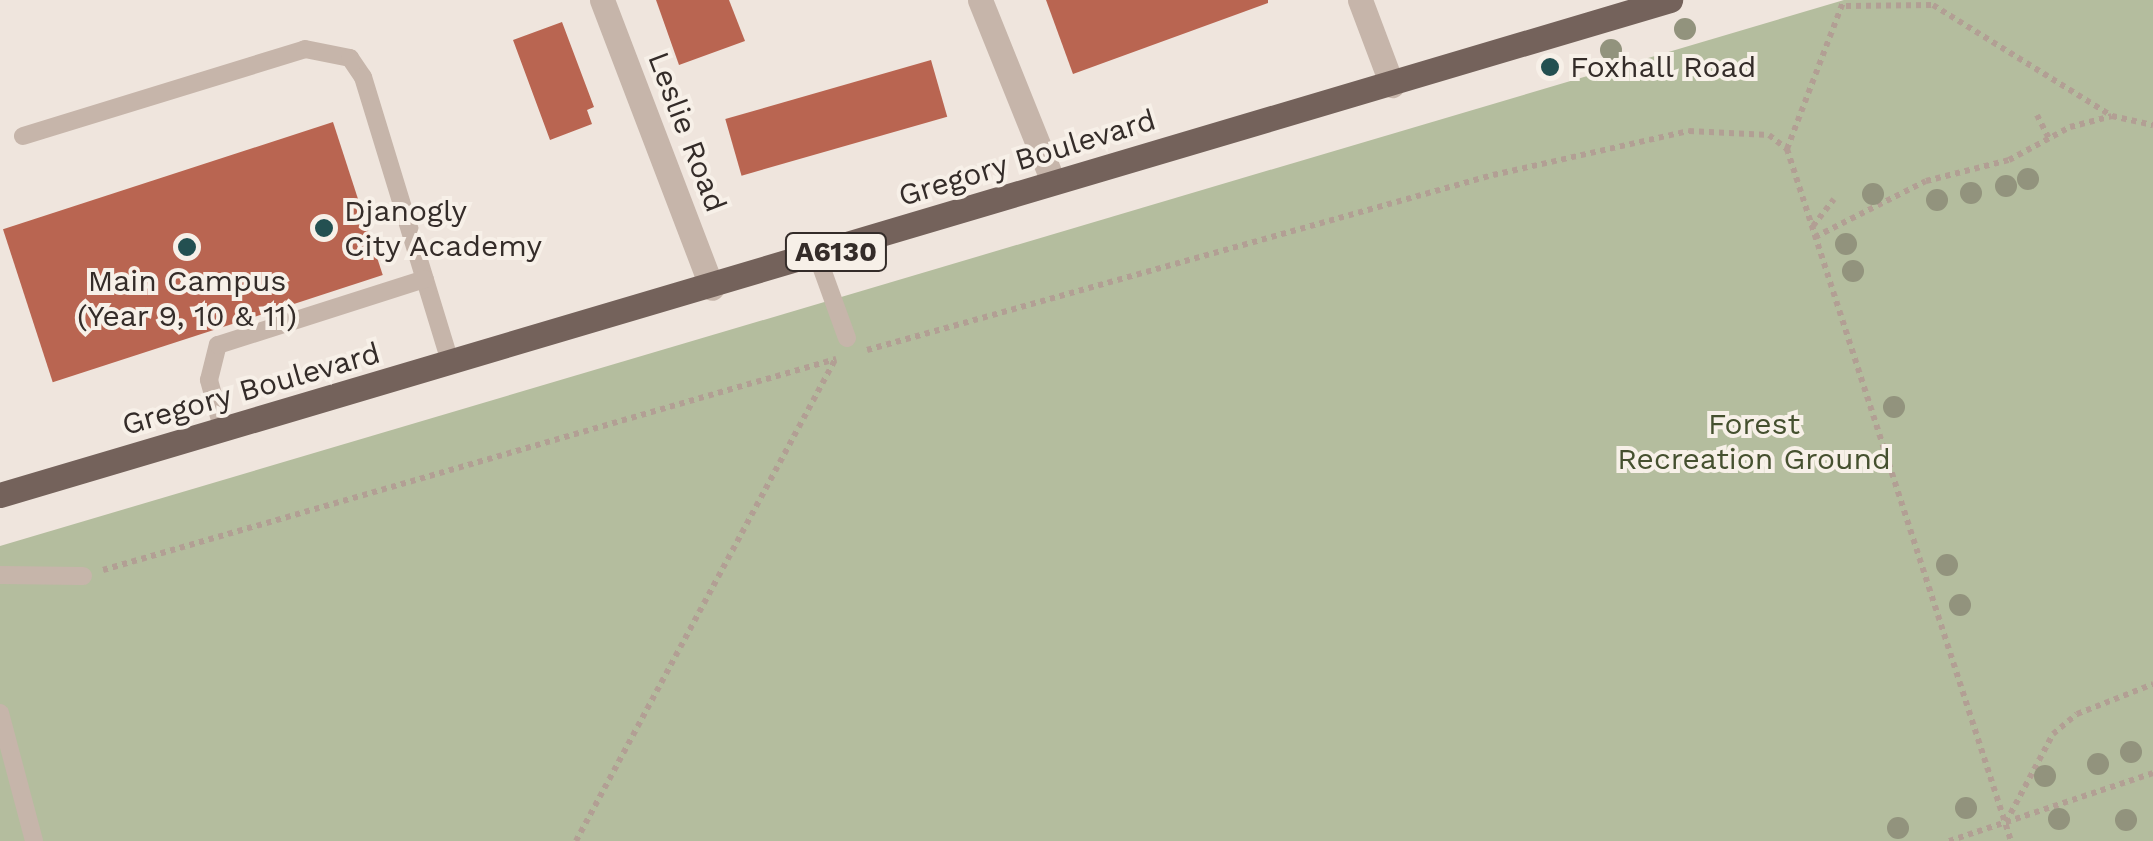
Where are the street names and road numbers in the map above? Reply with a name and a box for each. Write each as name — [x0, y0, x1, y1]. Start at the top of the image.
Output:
street label: Leslie Road — [640, 47, 734, 217]
street label: Gregory Boulevard — [894, 102, 1160, 214]
road number: A6130 — [784, 229, 888, 275]
street label: Gregory Boulevard — [117, 335, 385, 443]

